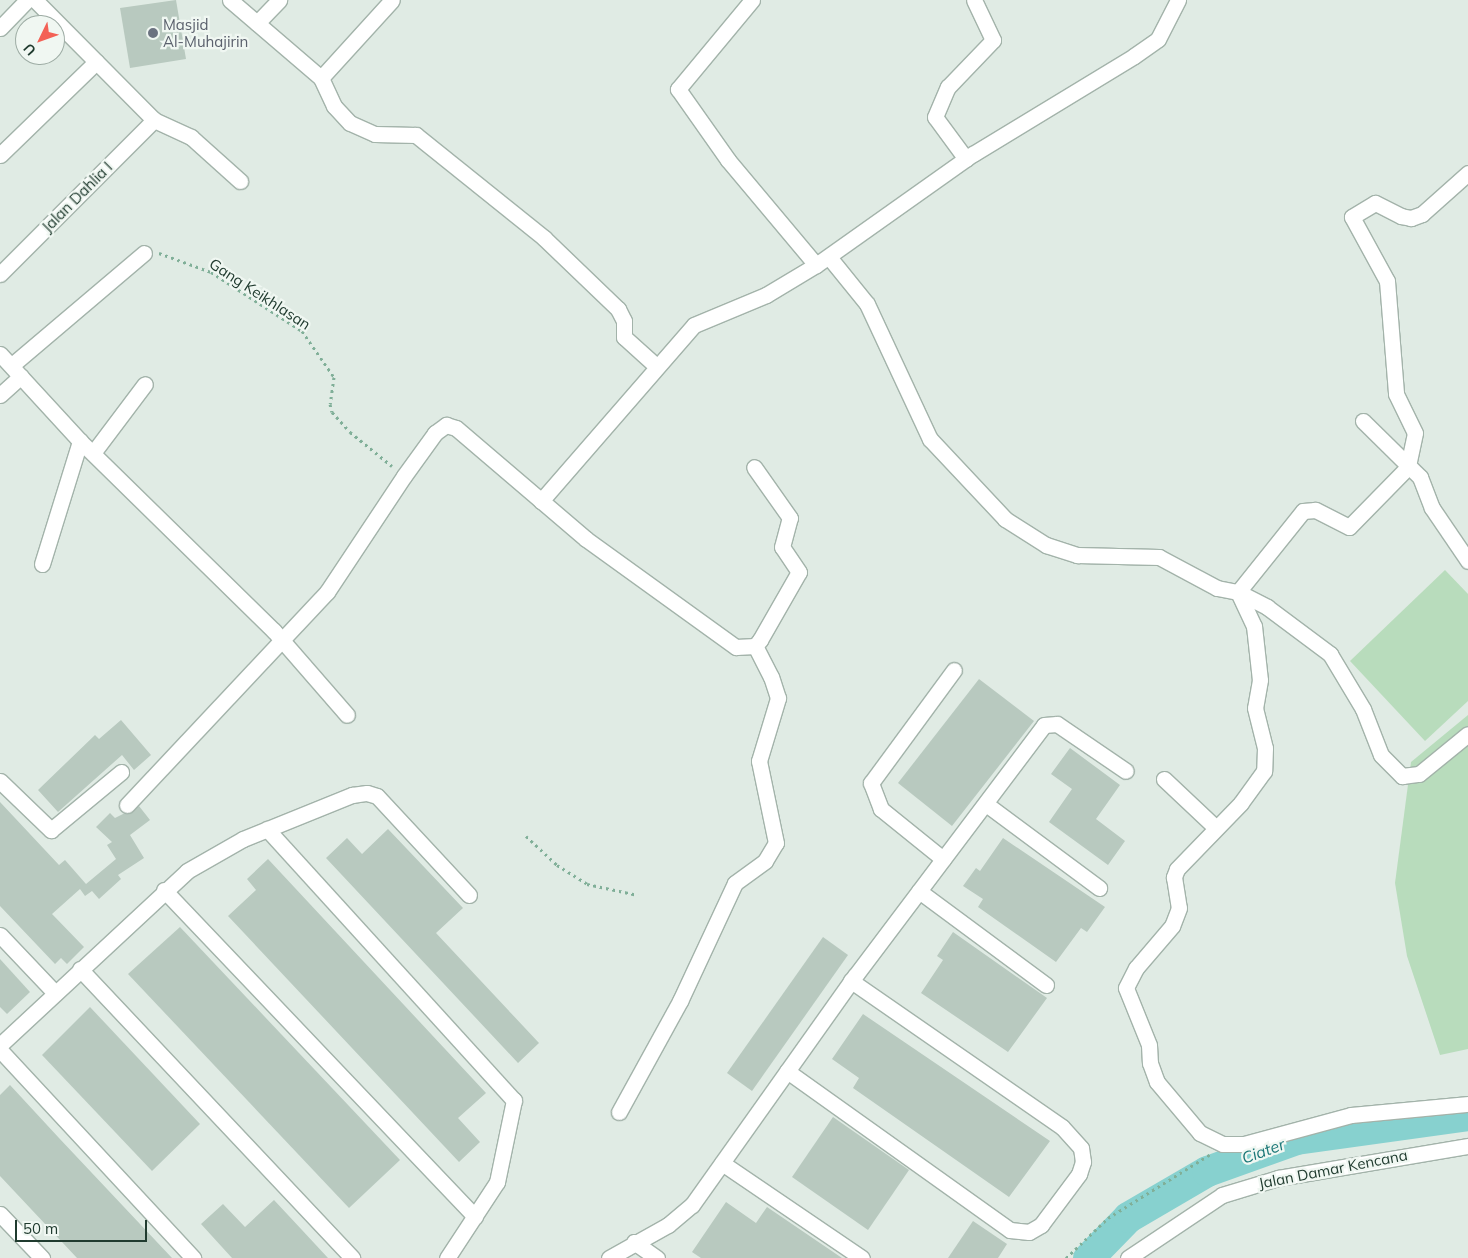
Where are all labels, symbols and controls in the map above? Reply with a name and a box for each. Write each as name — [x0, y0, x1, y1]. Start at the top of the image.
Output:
north arrow — [15, 15, 65, 65]
place label: Masjid Al-Muhajirin — [163, 15, 248, 50]
marker: Masjid Al-Muhajirin — [147, 27, 159, 39]
text: U — [19, 39, 40, 59]
street label: Jalan Dahlia I — [38, 158, 116, 236]
street label: Gang Keikhlasan — [206, 255, 314, 333]
water label: Ciater — [1239, 1134, 1287, 1168]
street label: Jalan Damar Kencana — [1257, 1146, 1409, 1192]
scale bar — [18, 1210, 150, 1242]
text: 50 m — [23, 1219, 58, 1238]

